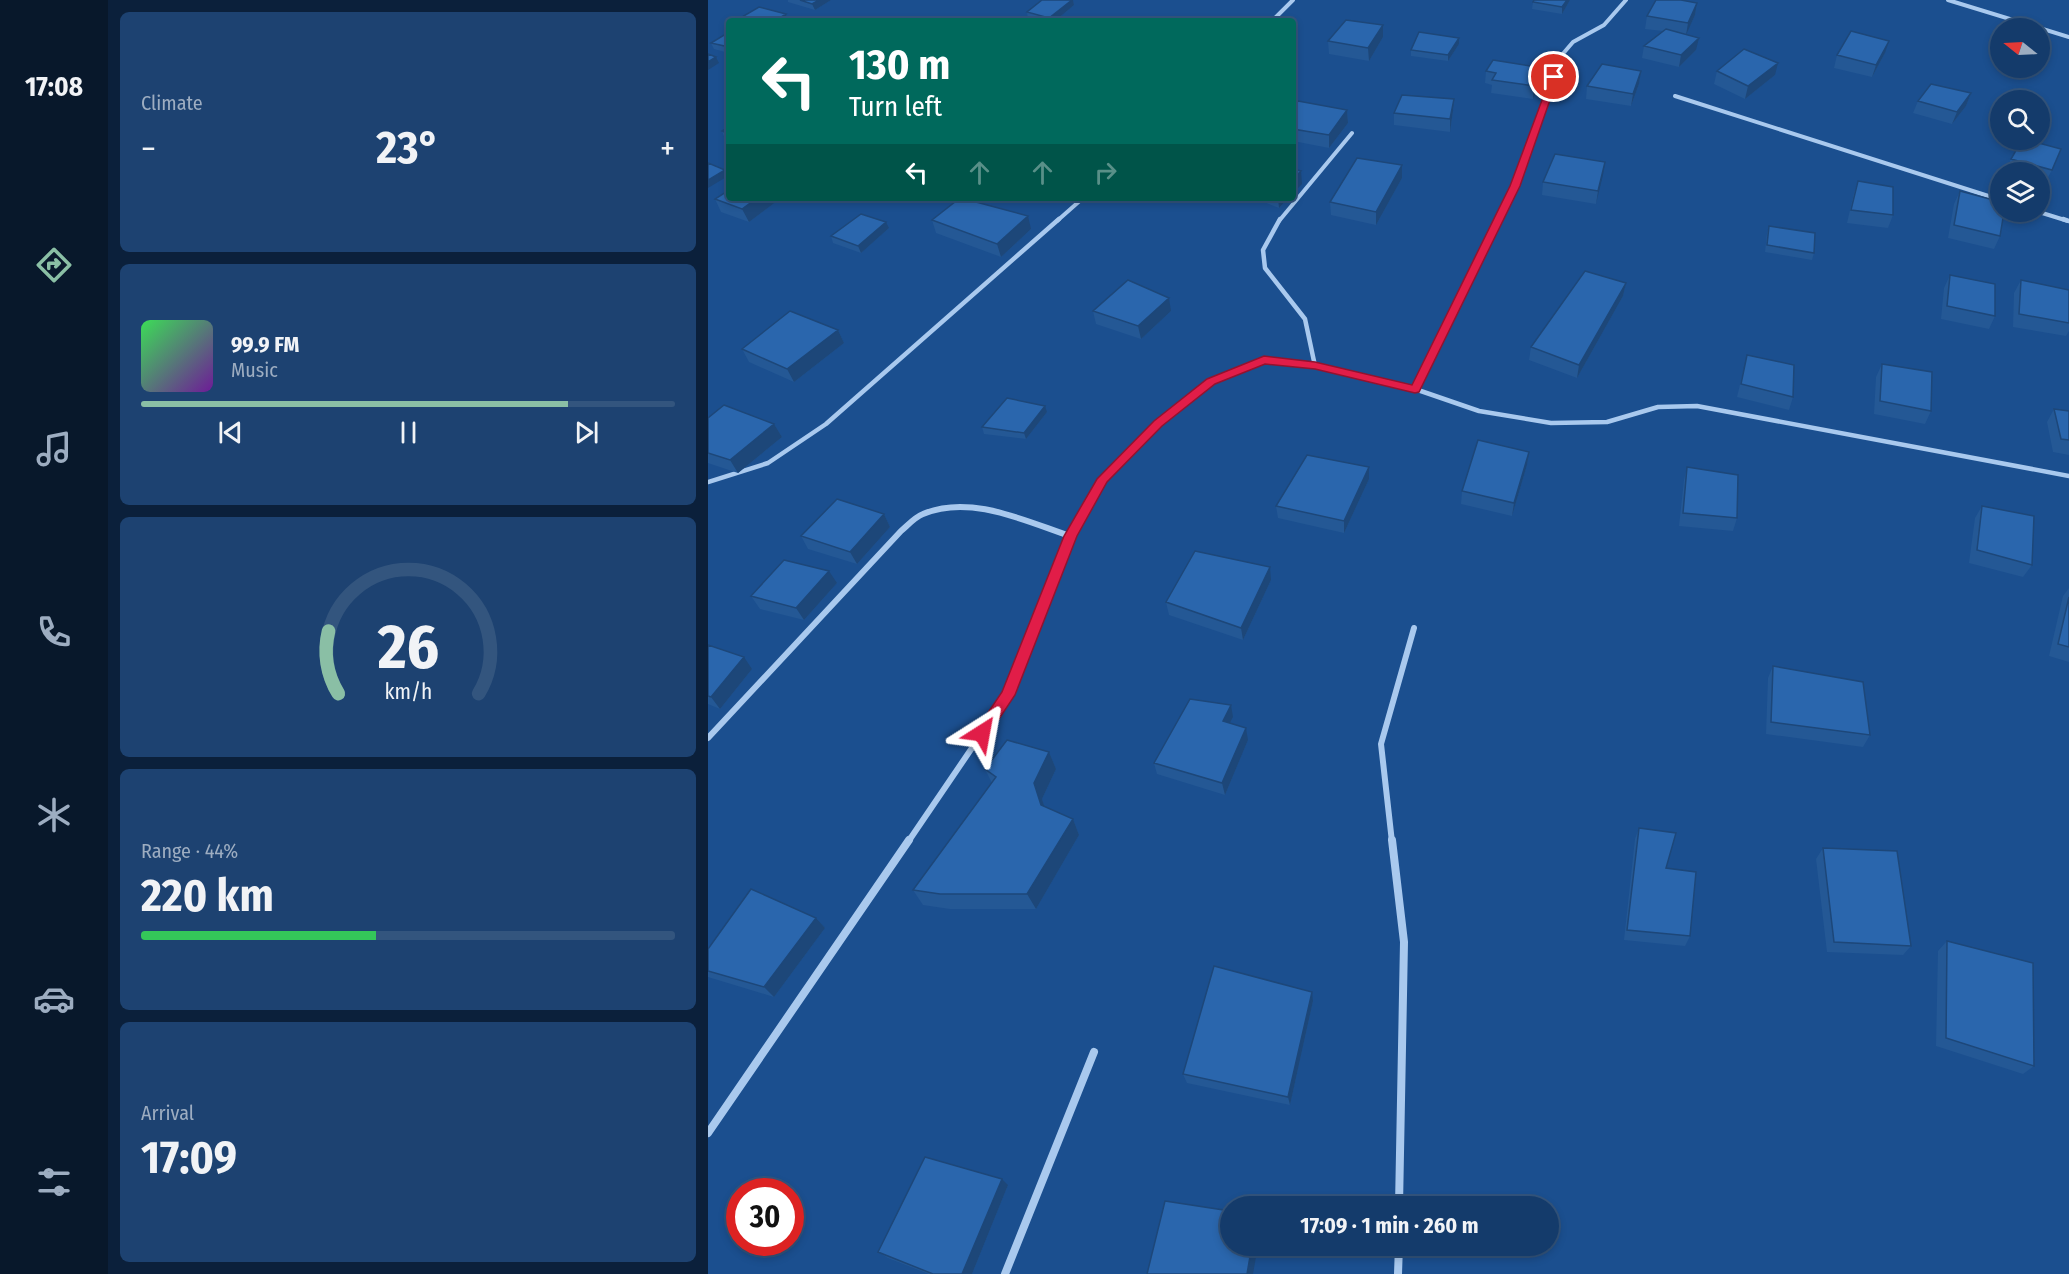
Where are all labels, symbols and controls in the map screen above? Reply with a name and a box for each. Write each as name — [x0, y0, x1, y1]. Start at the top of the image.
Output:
north arrow — [1990, 18, 2050, 78]
map controls — [1990, 18, 2050, 222]
text: 130 m — [849, 40, 950, 90]
icon: left — [750, 42, 828, 120]
pin — [1528, 51, 1579, 102]
icon: arrive — [1537, 60, 1570, 93]
text: 17:08 — [25, 71, 83, 103]
button: search — [1990, 90, 2050, 150]
text: Climate — [141, 91, 203, 115]
text: Turn left — [849, 91, 942, 123]
text: 23° — [376, 121, 440, 175]
text: − — [141, 129, 156, 169]
text: + — [660, 129, 675, 169]
icon: left — [900, 156, 933, 189]
icon: ahead — [963, 156, 996, 189]
icon: ahead — [1026, 156, 1059, 189]
icon: right — [1089, 156, 1122, 189]
button: layers — [1990, 162, 2050, 222]
icon: directions — [33, 244, 75, 286]
text: 99.9 FM — [231, 331, 299, 358]
text: Music — [231, 358, 278, 382]
icon: previous — [214, 416, 247, 449]
icon: pause — [392, 416, 425, 449]
icon: next — [570, 416, 603, 449]
icon: music — [33, 428, 75, 470]
text: 26 — [376, 610, 439, 685]
icon: phone — [33, 611, 75, 653]
text: km/h — [384, 679, 432, 705]
position arrow — [950, 701, 1014, 765]
icon: climate — [33, 794, 75, 836]
text: Range · 44% — [141, 839, 238, 863]
text: 220 km — [141, 869, 274, 923]
icon: car — [33, 978, 75, 1020]
text: Arrival — [141, 1101, 194, 1125]
text: 17:09 — [141, 1131, 237, 1185]
icon: filters — [33, 1161, 75, 1203]
speed limit sign: 30 — [726, 1178, 804, 1256]
text: 17:09 · 1 min · 260 m — [1300, 1212, 1479, 1239]

